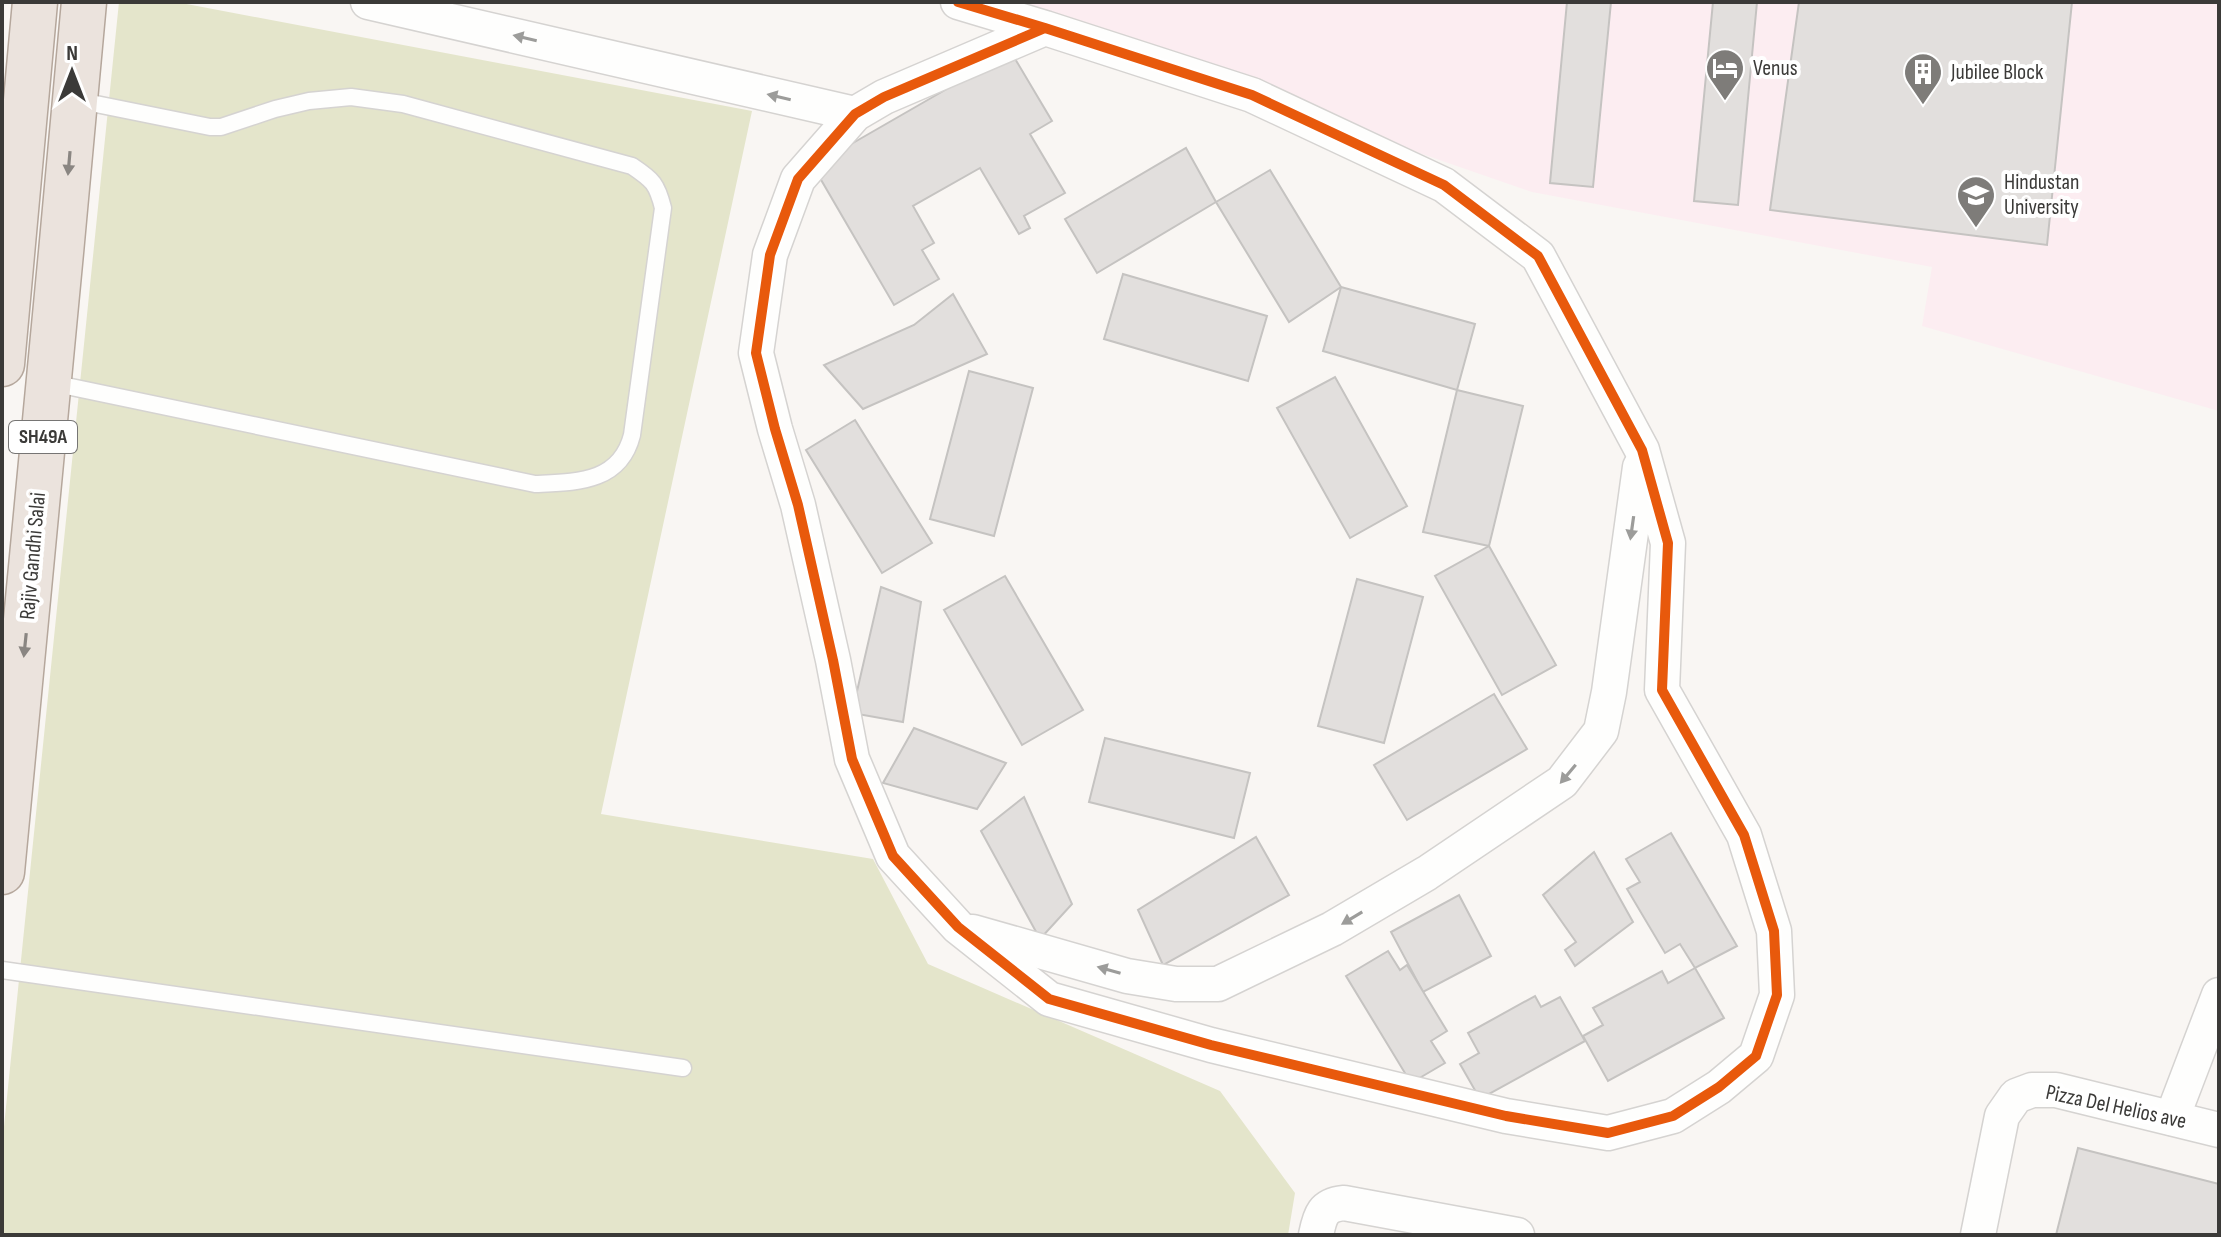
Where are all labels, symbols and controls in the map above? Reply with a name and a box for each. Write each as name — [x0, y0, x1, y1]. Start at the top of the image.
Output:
one-way arrow — [513, 31, 538, 44]
north arrow — [32, 32, 112, 112]
text: N — [66, 40, 78, 67]
hotel icon: Venus — [1704, 47, 1746, 102]
building icon: Jubilee Block — [1902, 51, 1944, 106]
place label: Venus — [1753, 55, 1798, 82]
place label: Jubilee Block — [1950, 59, 2044, 86]
one-way arrow — [766, 90, 791, 103]
one-way arrow — [62, 151, 75, 176]
place label: Hindustan University — [2004, 169, 2079, 221]
school or university icon: Hindustan University — [1955, 174, 1997, 229]
road number: SH49A — [9, 421, 77, 453]
street label: Rajiv Gandhi Salai — [14, 491, 52, 621]
one-way arrow — [1625, 515, 1638, 540]
one-way arrow — [19, 633, 32, 658]
one-way arrow — [1560, 763, 1577, 783]
one-way arrow — [1341, 910, 1363, 924]
one-way arrow — [1097, 964, 1122, 976]
street label: Pizza Del Helios ave — [2043, 1079, 2189, 1135]

